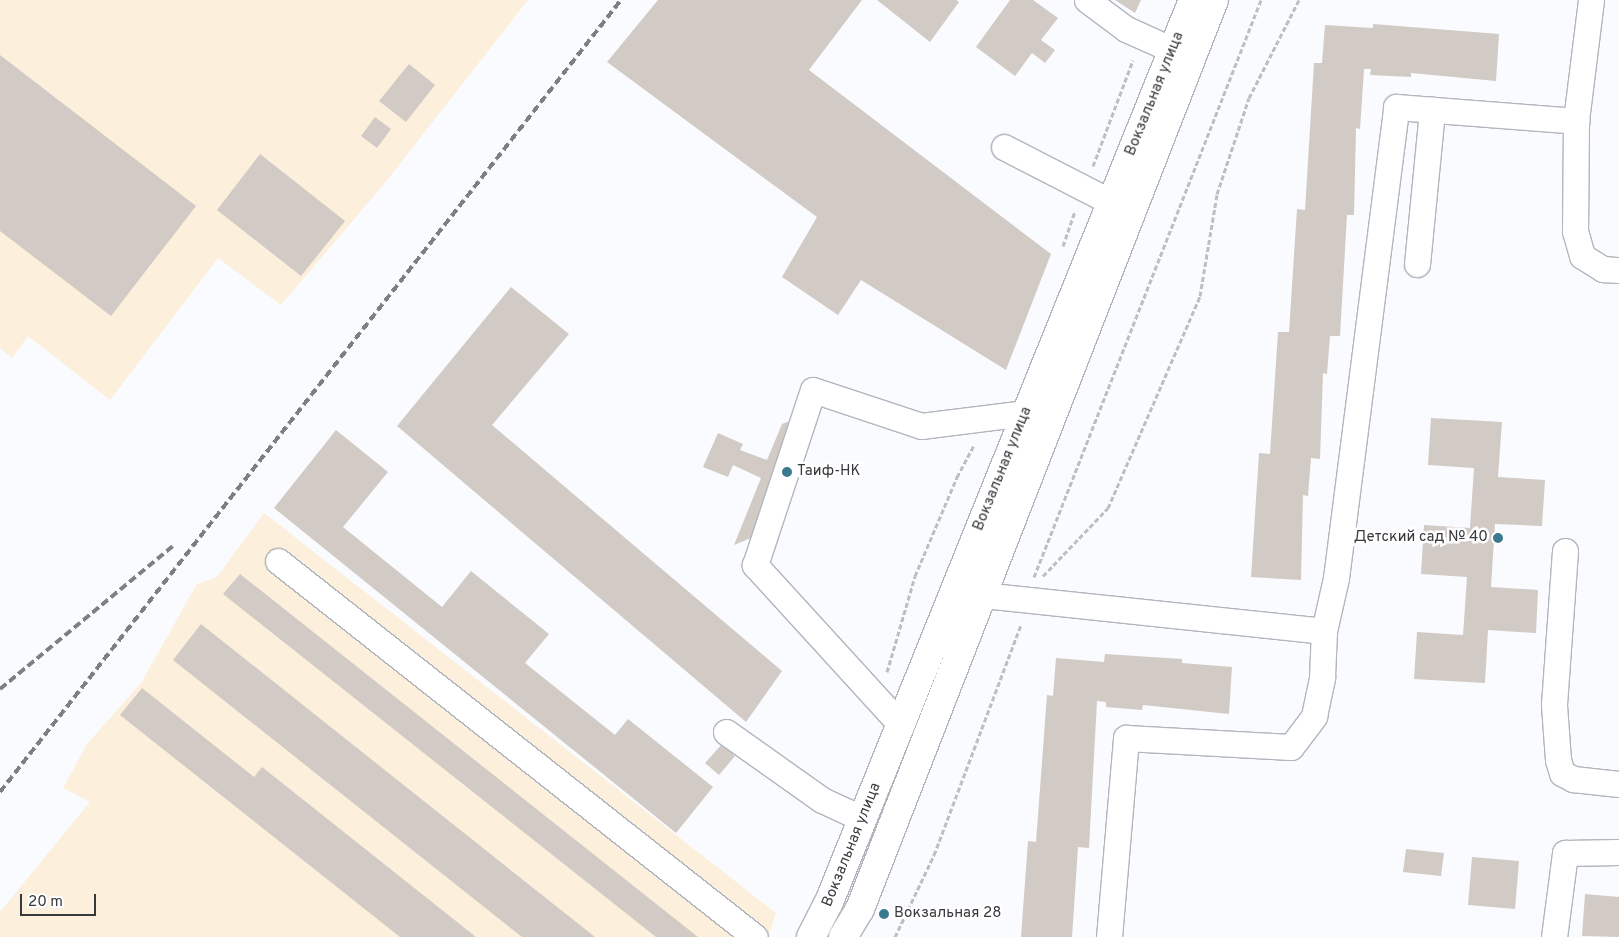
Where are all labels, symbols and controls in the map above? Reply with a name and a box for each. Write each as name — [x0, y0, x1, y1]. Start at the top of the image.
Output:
street label: Вокзальная улица — [1122, 29, 1188, 159]
street label: Вокзальная улица — [970, 404, 1036, 534]
place label: Таиф-НК — [797, 463, 860, 481]
marker: Таиф-НК — [781, 466, 793, 478]
place label: Детский сад № 40 — [1354, 529, 1488, 547]
marker: Детский сад № 40 — [1492, 532, 1504, 544]
street label: Вокзальная улица — [819, 780, 885, 910]
scale bar — [22, 884, 99, 916]
text: 20 m — [28, 893, 63, 912]
place label: Вокзальная 28 — [894, 905, 1001, 923]
marker: Вокзальная 28 — [878, 908, 890, 920]

